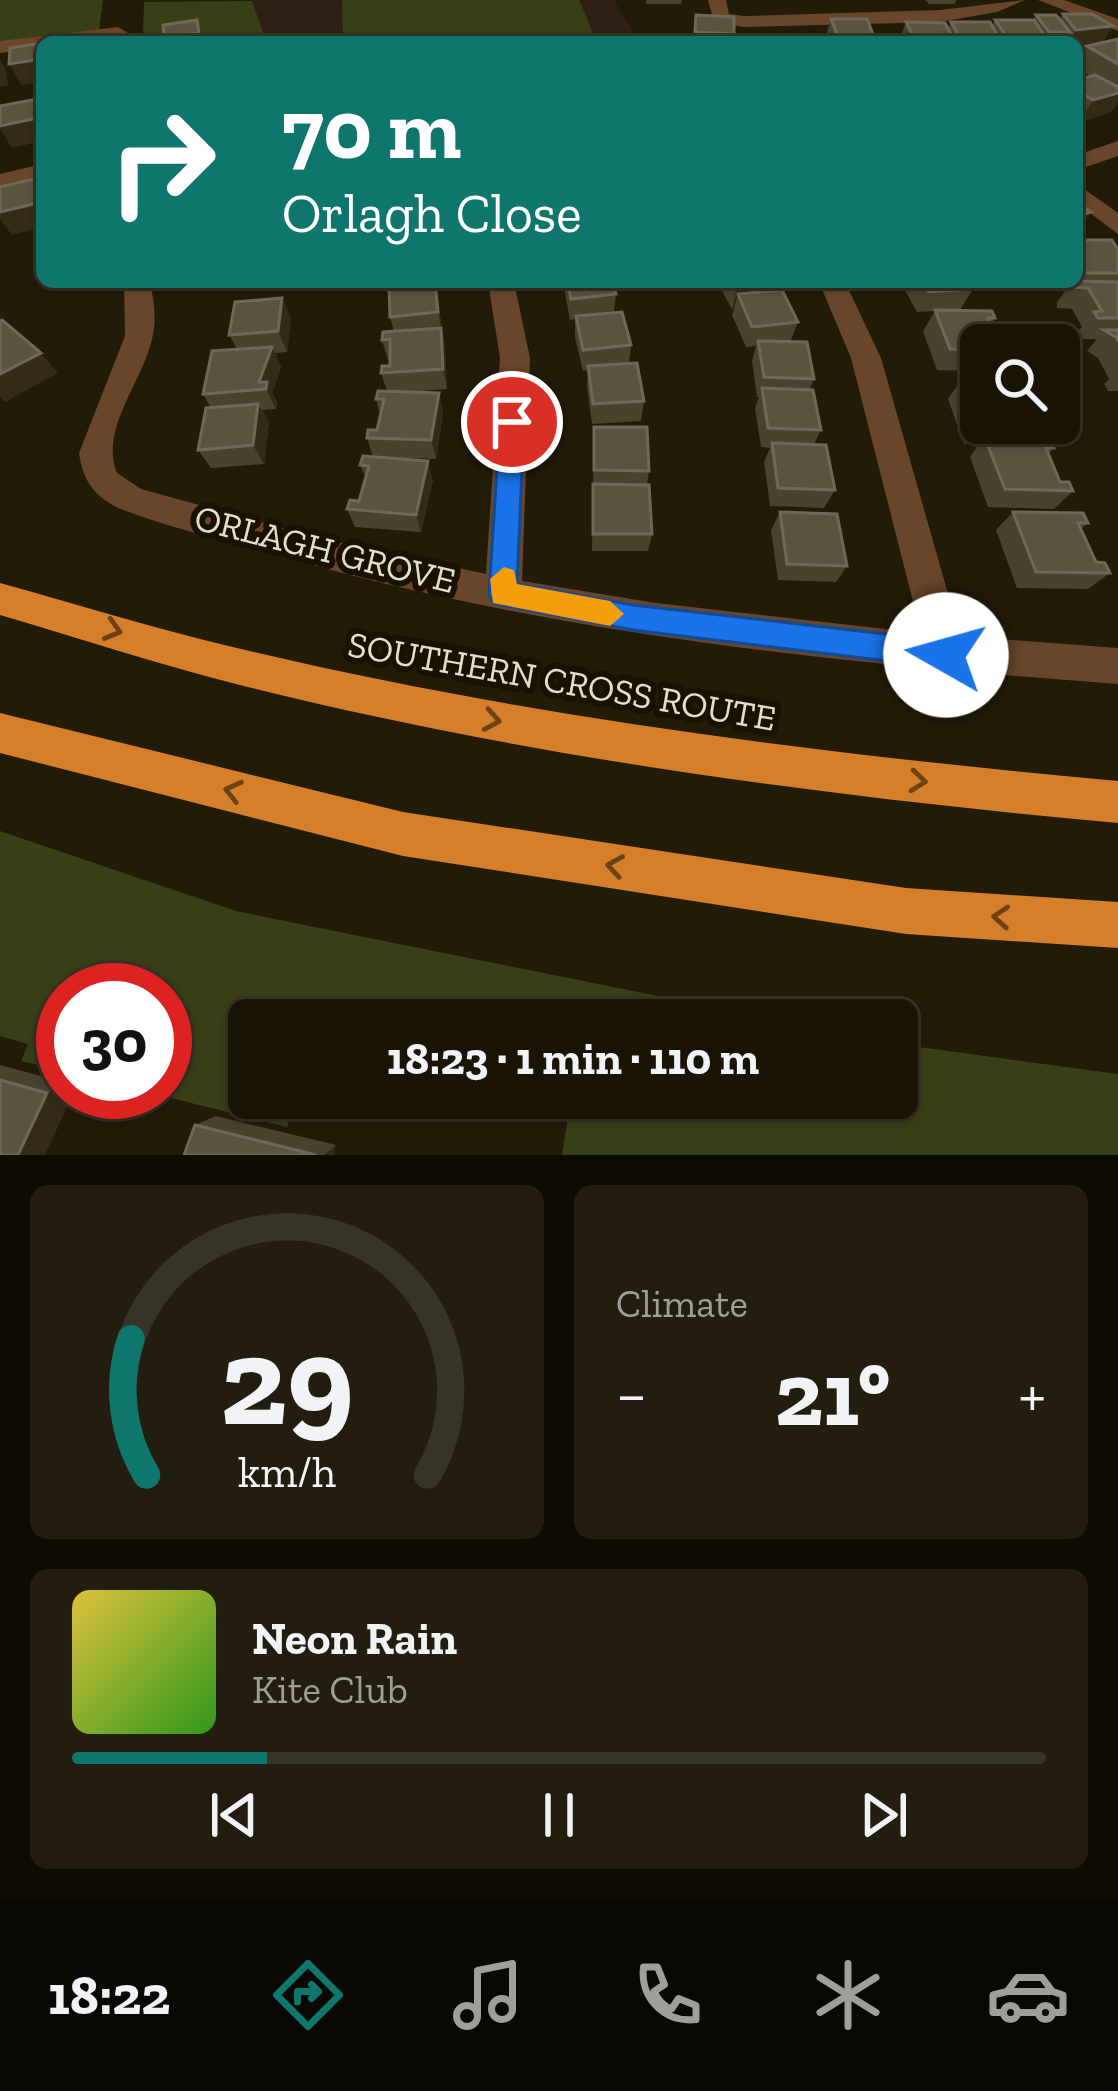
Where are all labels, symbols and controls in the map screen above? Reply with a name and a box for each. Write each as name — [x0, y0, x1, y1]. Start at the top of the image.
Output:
text: 70 m — [282, 79, 461, 180]
icon: right — [84, 84, 240, 240]
text: Orlagh Close — [282, 181, 582, 246]
map controls — [960, 324, 1080, 444]
button: search — [960, 324, 1080, 444]
pin — [461, 371, 563, 473]
icon: arrive — [479, 389, 545, 455]
street label: ORLAGH GROVE — [190, 496, 460, 602]
position arrow — [883, 592, 1009, 718]
one-way arrow — [102, 616, 123, 641]
street label: SOUTHERN CROSS ROUTE — [345, 622, 779, 740]
one-way arrow — [482, 706, 502, 731]
one-way arrow — [909, 768, 928, 793]
one-way arrow — [223, 780, 243, 805]
one-way arrow — [605, 854, 625, 880]
one-way arrow — [991, 905, 1010, 931]
speed limit sign: 30 — [36, 963, 192, 1119]
text: 18:23 · 1 min · 110 m — [387, 1032, 759, 1086]
text: Climate — [616, 1280, 748, 1327]
text: 29 — [220, 1306, 354, 1456]
text: 21° — [775, 1340, 890, 1448]
text: − — [616, 1355, 647, 1434]
text: + — [1018, 1355, 1046, 1434]
text: km/h — [238, 1447, 336, 1498]
text: Neon Rain — [252, 1612, 457, 1666]
text: Kite Club — [252, 1666, 408, 1713]
icon: previous — [201, 1782, 267, 1848]
icon: pause — [526, 1782, 592, 1848]
icon: next — [851, 1782, 917, 1848]
icon: directions — [266, 1953, 350, 2037]
icon: music — [446, 1953, 530, 2037]
icon: phone — [626, 1953, 710, 2037]
icon: climate — [806, 1953, 890, 2037]
icon: car — [986, 1953, 1070, 2037]
text: 18:22 — [48, 1963, 170, 2028]

